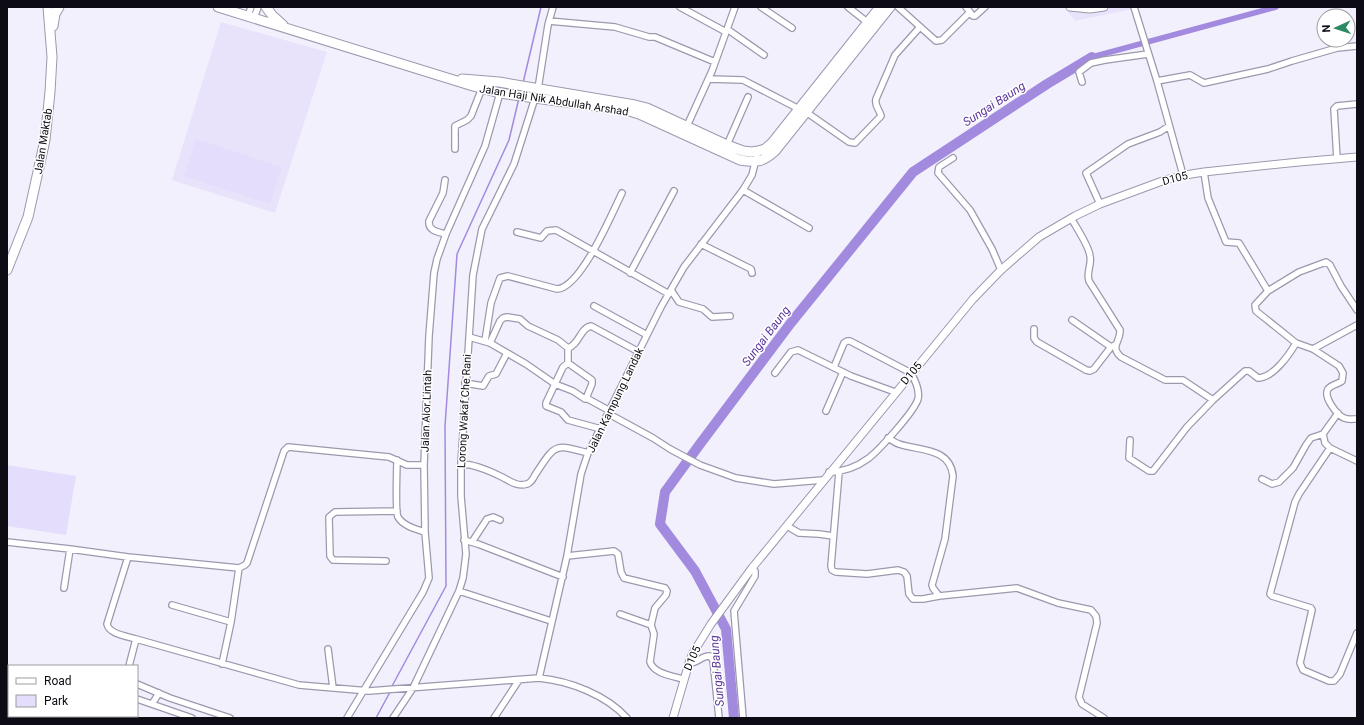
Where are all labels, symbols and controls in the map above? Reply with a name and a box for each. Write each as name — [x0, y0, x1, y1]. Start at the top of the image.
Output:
north arrow — [1316, 8, 1356, 48]
text: N — [1320, 24, 1333, 33]
water label: Sungai Baung — [960, 78, 1028, 129]
street label: Jalan Haji Nik Abdullah Arshad — [478, 82, 629, 119]
street label: Jalan Maktab — [32, 107, 55, 175]
street label: D105 — [1161, 169, 1189, 188]
water label: Sungai Baung — [739, 303, 793, 369]
street label: Jalan Kampung Landak — [584, 345, 647, 455]
street label: Lorong Wakaf Che Rani — [455, 354, 474, 468]
street label: D105 — [898, 359, 925, 387]
street label: Jalan Alor Lintah — [419, 370, 434, 452]
water label: Sungai Baung — [707, 634, 727, 707]
street label: D105 — [681, 644, 704, 673]
legend — [8, 665, 138, 717]
text: Road — [44, 674, 72, 688]
text: Park — [44, 694, 69, 708]

